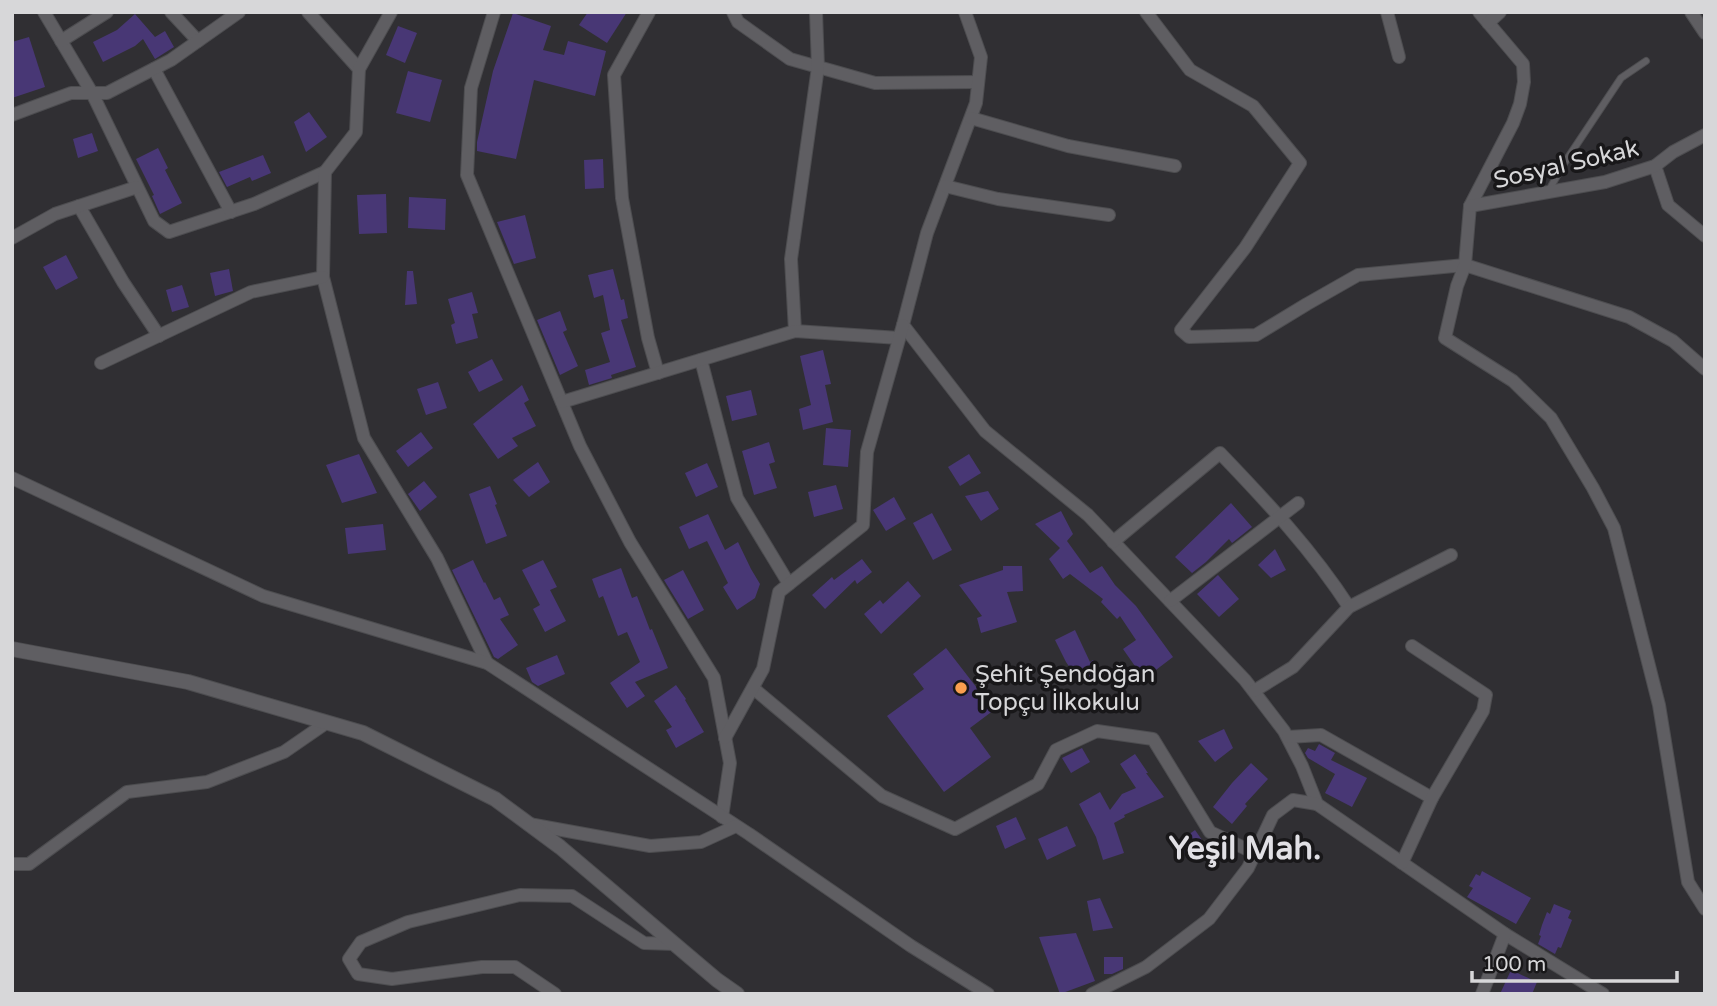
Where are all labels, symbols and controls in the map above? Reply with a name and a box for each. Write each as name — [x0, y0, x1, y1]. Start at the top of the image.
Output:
street label: Sosyal Sokak — [1491, 134, 1642, 195]
place label: Şehit Şendoğan Topçu İlkokulu — [975, 660, 1155, 717]
marker: Şehit Şendoğan Topçu İlkokulu — [953, 680, 969, 696]
district label: Yeşil Mah. — [1169, 830, 1321, 868]
scale bar — [1472, 940, 1677, 984]
text: 100 m — [1482, 952, 1546, 977]

